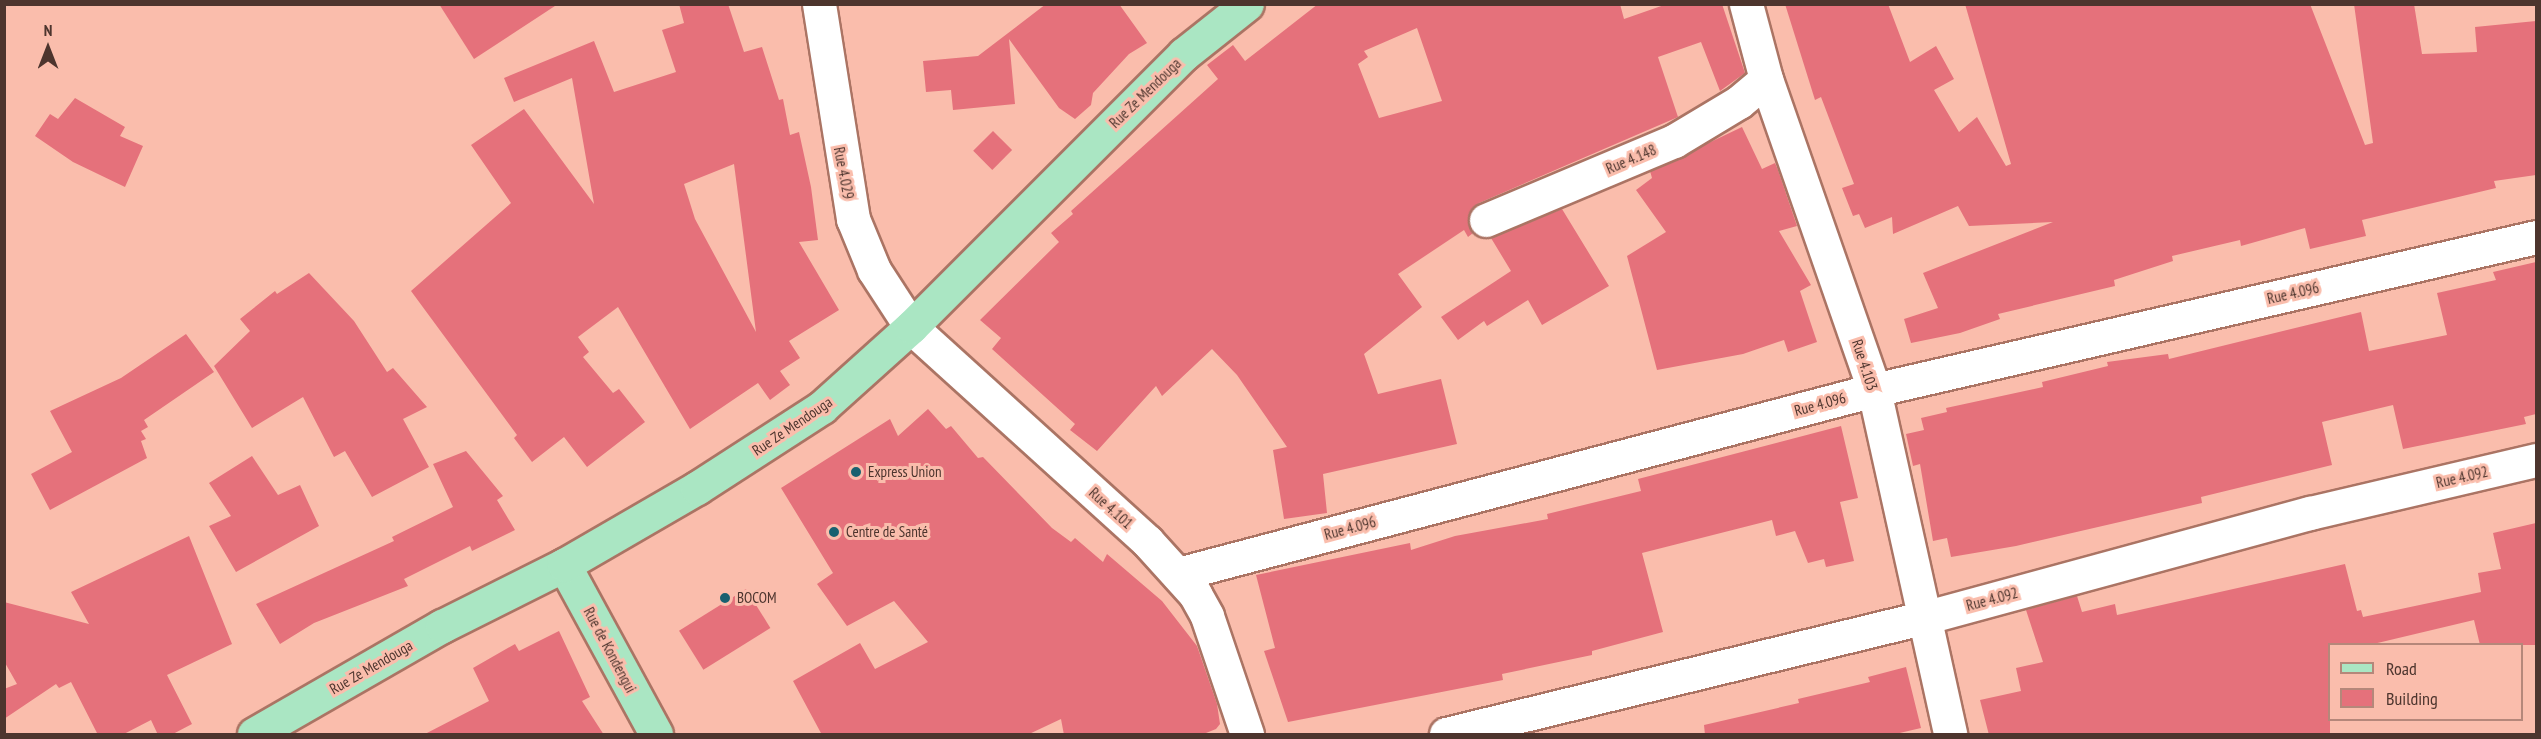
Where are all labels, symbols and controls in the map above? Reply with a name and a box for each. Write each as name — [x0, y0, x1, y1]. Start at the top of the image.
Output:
north arrow — [18, 18, 78, 78]
text: N — [44, 20, 52, 40]
street label: Rue Ze Mendouga — [1105, 54, 1185, 132]
street label: Rue 4.148 — [1603, 140, 1659, 178]
street label: Rue 4.029 — [830, 145, 858, 201]
street label: Rue 4.096 — [2265, 278, 2321, 308]
street label: Rue 4.103 — [1848, 337, 1882, 393]
street label: Rue 4.096 — [1792, 388, 1848, 420]
street label: Rue Ze Mendouga — [749, 393, 835, 459]
street label: Rue 4.092 — [2434, 462, 2490, 492]
place label: Express Union — [868, 463, 941, 481]
marker: Express Union — [849, 465, 863, 479]
street label: Rue 4.101 — [1085, 484, 1137, 532]
street label: Rue 4.096 — [1322, 512, 1378, 544]
place label: Centre de Santé — [846, 523, 928, 541]
marker: Centre de Santé — [827, 525, 841, 539]
street label: Rue 4.092 — [1964, 583, 2020, 615]
place label: BOCOM — [737, 589, 777, 607]
marker: BOCOM — [718, 591, 732, 605]
street label: Rue de Kondengui — [580, 604, 640, 696]
street label: Rue Ze Mendouga — [326, 636, 416, 698]
legend — [2328, 643, 2523, 721]
text: Road — [2386, 657, 2417, 680]
text: Building — [2386, 687, 2438, 710]

